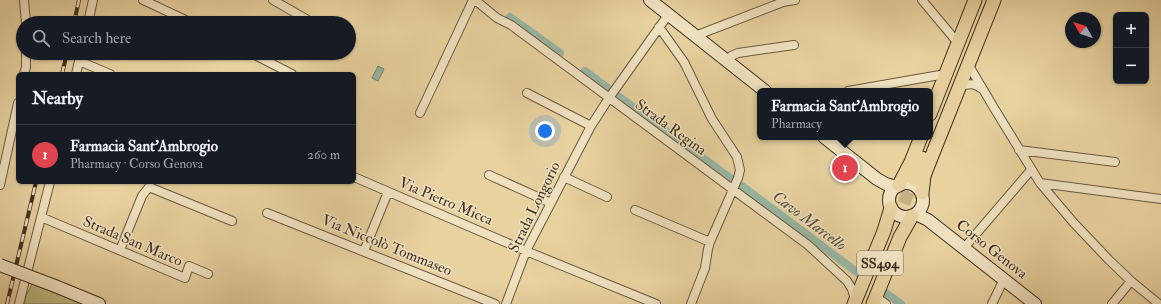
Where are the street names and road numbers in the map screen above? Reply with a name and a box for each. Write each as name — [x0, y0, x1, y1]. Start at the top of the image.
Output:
street label: Strada Regina — [631, 95, 711, 160]
street label: Strada Longorio — [504, 159, 565, 256]
street label: Via Pietro Micca — [396, 173, 496, 230]
street label: Via Niccolò Tommaseo — [319, 211, 455, 280]
street label: Strada San Marco — [80, 212, 185, 271]
street label: Corso Genova — [952, 216, 1032, 284]
road number: SS494 — [857, 251, 903, 275]

